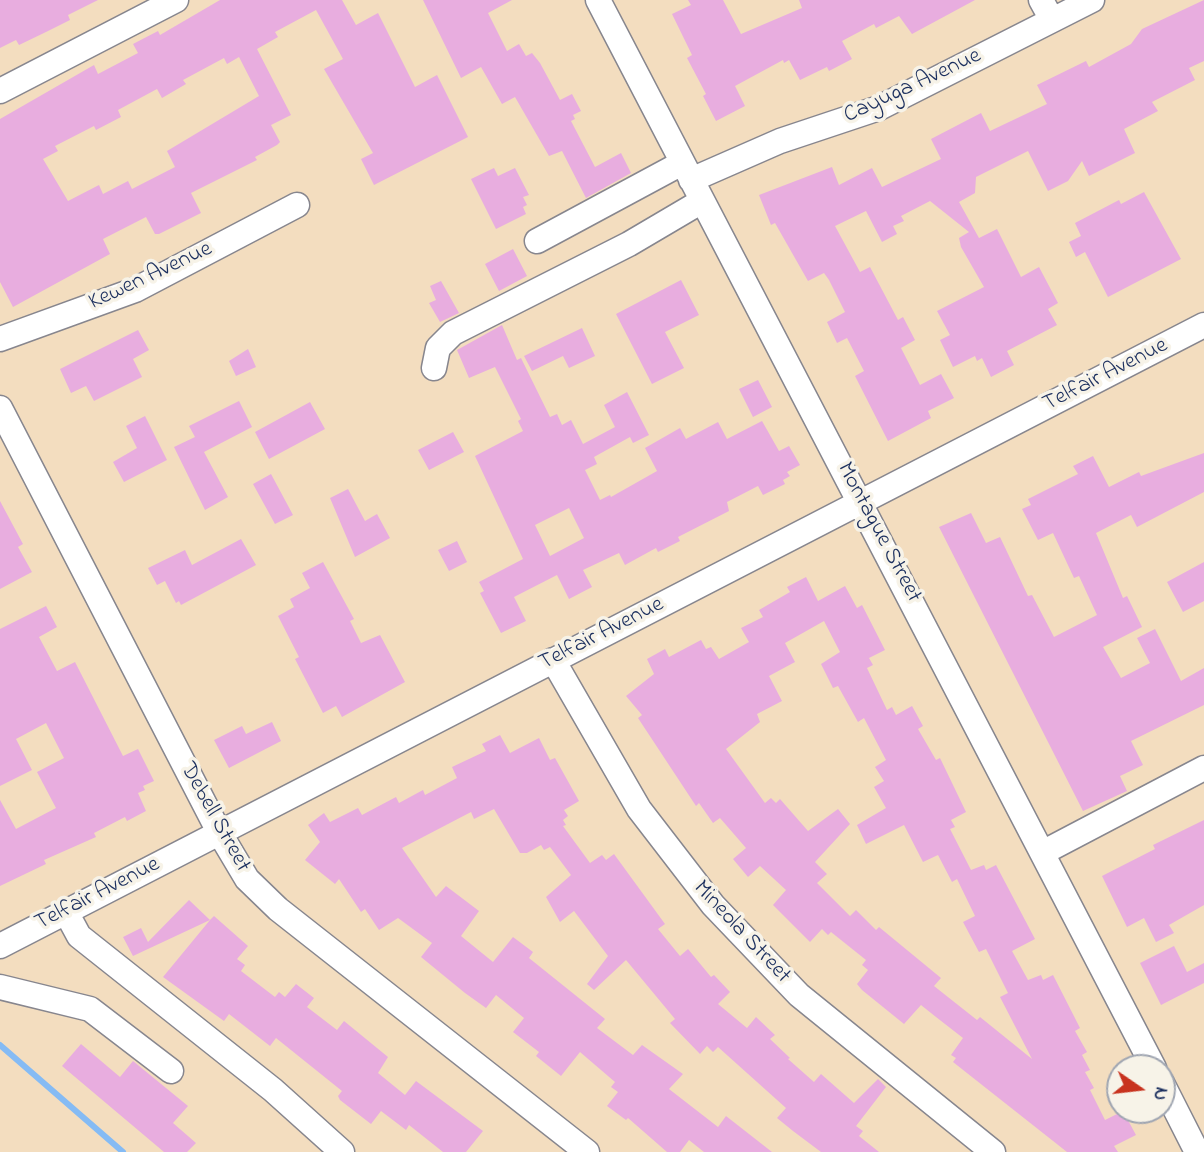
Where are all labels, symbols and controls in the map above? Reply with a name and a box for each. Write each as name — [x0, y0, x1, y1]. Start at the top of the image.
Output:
street label: Cayuga Avenue — [840, 43, 986, 131]
street label: Kewen Avenue — [85, 236, 217, 318]
street label: Telfair Avenue — [1039, 333, 1173, 419]
street label: Montague Street — [829, 458, 927, 608]
street label: Telfair Avenue — [535, 592, 669, 678]
street label: Debell Street — [173, 758, 255, 878]
street label: Telfair Avenue — [31, 852, 165, 938]
street label: Mineola Street — [686, 876, 796, 990]
north arrow — [1106, 1054, 1176, 1124]
text: N — [1145, 1084, 1175, 1103]

